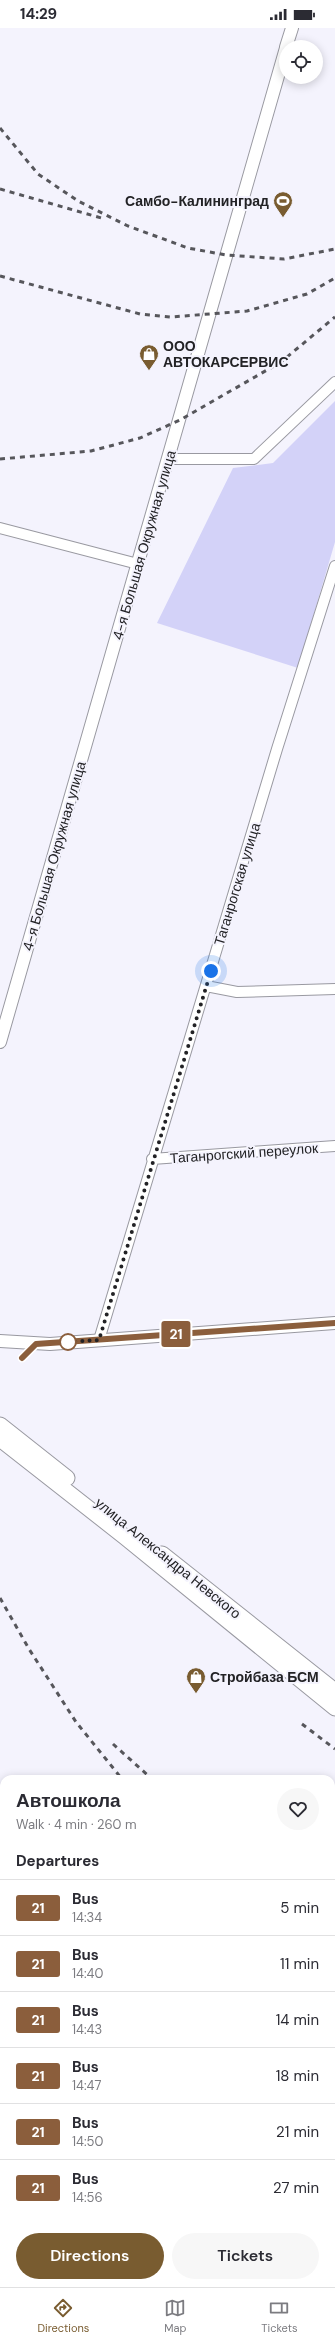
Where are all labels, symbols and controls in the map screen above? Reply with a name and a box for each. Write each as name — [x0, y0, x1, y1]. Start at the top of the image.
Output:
text: 14:29 — [20, 4, 57, 24]
map controls — [279, 40, 323, 84]
button: locate — [279, 40, 323, 84]
sports icon: Самбо-Калининград — [272, 190, 294, 218]
place label: Самбо-Калининград — [125, 192, 269, 210]
place label: ООО АВТОКАРСЕРВИС — [163, 337, 289, 371]
shop icon: ООО АВТОКАРСЕРВИС — [138, 343, 160, 371]
street label: 4-я Большая Окружная улица — [108, 448, 180, 642]
street label: 4-я Большая Окружная улица — [18, 759, 90, 953]
street label: Таганрогская улица — [210, 820, 264, 948]
your location — [201, 961, 221, 981]
street label: Таганрогский переулок — [169, 1139, 320, 1167]
line badge: 21 — [158, 1321, 194, 1347]
text: 21 — [169, 1325, 183, 1343]
unlabelled marker — [59, 1333, 77, 1351]
street label: улица Александра Невского — [91, 1494, 245, 1623]
shop icon: Стройбаза БСМ — [185, 1666, 207, 1694]
place label: Стройбаза БСМ — [210, 1668, 319, 1686]
text: Автошкола — [16, 1788, 121, 1813]
button: heart — [277, 1788, 319, 1830]
text: Walk · 4 min · 260 m — [16, 1816, 137, 1833]
text: Departures — [16, 1851, 99, 1871]
text: Bus — [72, 1889, 99, 1909]
text: 5 min — [280, 1898, 319, 1918]
text: 21 — [31, 1899, 45, 1917]
text: 14:34 — [72, 1909, 102, 1926]
text: Bus — [72, 1945, 99, 1965]
text: 11 min — [280, 1954, 319, 1974]
text: 21 — [31, 1955, 45, 1973]
text: 14:40 — [72, 1965, 103, 1982]
text: Bus — [72, 2001, 99, 2021]
text: 14 min — [276, 2010, 319, 2030]
text: 21 — [31, 2011, 45, 2029]
text: 14:43 — [72, 2021, 102, 2038]
text: Bus — [72, 2057, 99, 2077]
text: 18 min — [276, 2066, 319, 2086]
text: 21 — [31, 2067, 45, 2085]
text: 14:47 — [72, 2077, 101, 2094]
text: Bus — [72, 2113, 99, 2133]
text: 21 min — [276, 2122, 319, 2142]
text: 21 — [31, 2123, 45, 2141]
text: 14:50 — [72, 2133, 103, 2150]
text: Bus — [72, 2169, 99, 2189]
text: 27 min — [273, 2178, 319, 2198]
text: 21 — [31, 2179, 45, 2197]
text: 14:56 — [72, 2189, 103, 2206]
button: Directions — [16, 2233, 164, 2279]
button: Tickets — [172, 2233, 319, 2279]
tab: Directions — [37, 2297, 89, 2335]
tab: Map — [164, 2297, 186, 2335]
tab: Tickets — [261, 2297, 298, 2335]

